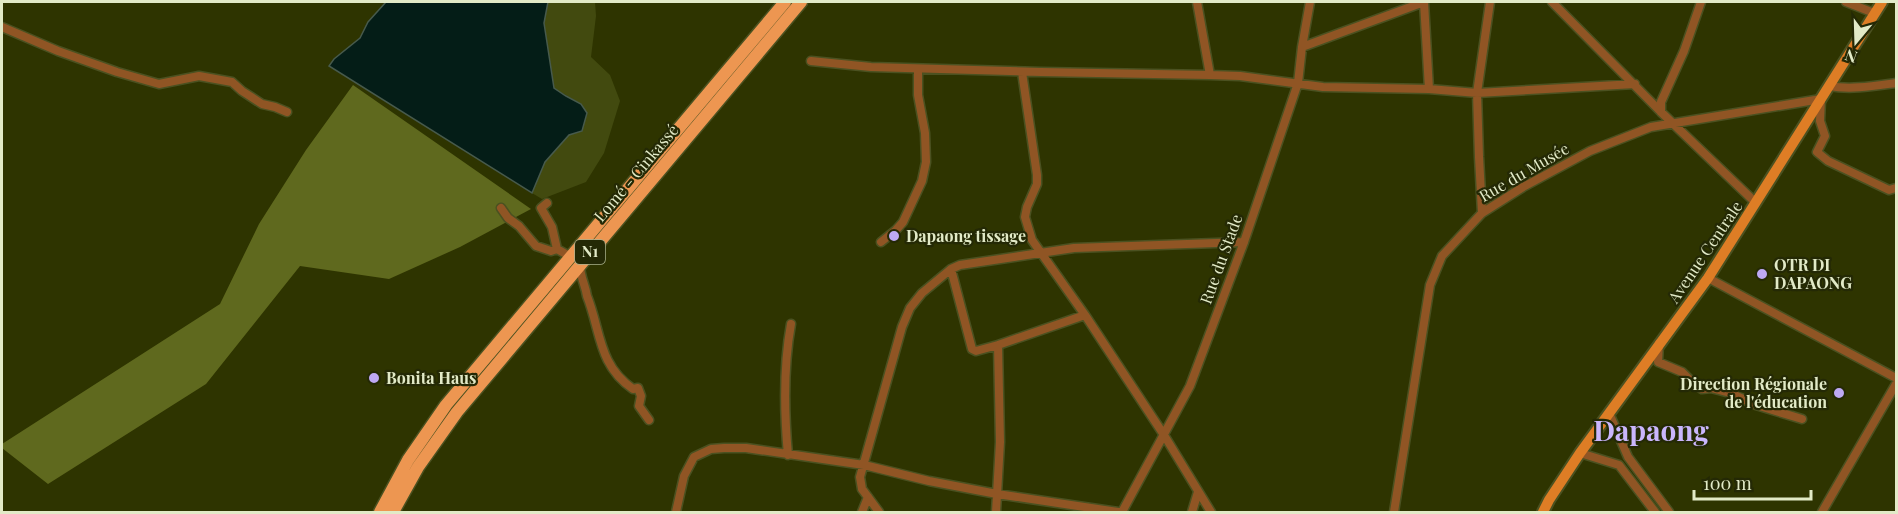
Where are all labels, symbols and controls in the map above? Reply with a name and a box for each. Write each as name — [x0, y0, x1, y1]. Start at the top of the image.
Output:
north arrow — [1826, 12, 1886, 72]
text: N — [1842, 45, 1860, 68]
street label: Lomé - Cinkassé — [589, 120, 682, 226]
street label: Rue du Musée — [1475, 137, 1573, 206]
street label: Avenue Centrale — [1662, 197, 1746, 308]
street label: Rue du Stade — [1195, 211, 1246, 307]
place label: Dapaong tissage — [906, 225, 1026, 246]
marker: Dapaong tissage — [887, 229, 901, 243]
road number: N1 — [575, 240, 605, 264]
place label: OTR DI DAPAONG — [1774, 254, 1852, 293]
marker: OTR DI DAPAONG — [1755, 267, 1769, 281]
place label: Bonita Haus — [386, 367, 476, 388]
marker: Bonita Haus — [367, 371, 381, 385]
place label: Direction Régionale de l'éducation — [1680, 373, 1827, 412]
marker: Direction Régionale de l'éducation — [1832, 386, 1846, 400]
district label: Dapaong — [1593, 411, 1709, 448]
scale bar — [1694, 463, 1811, 501]
text: 100 m — [1703, 471, 1752, 495]

